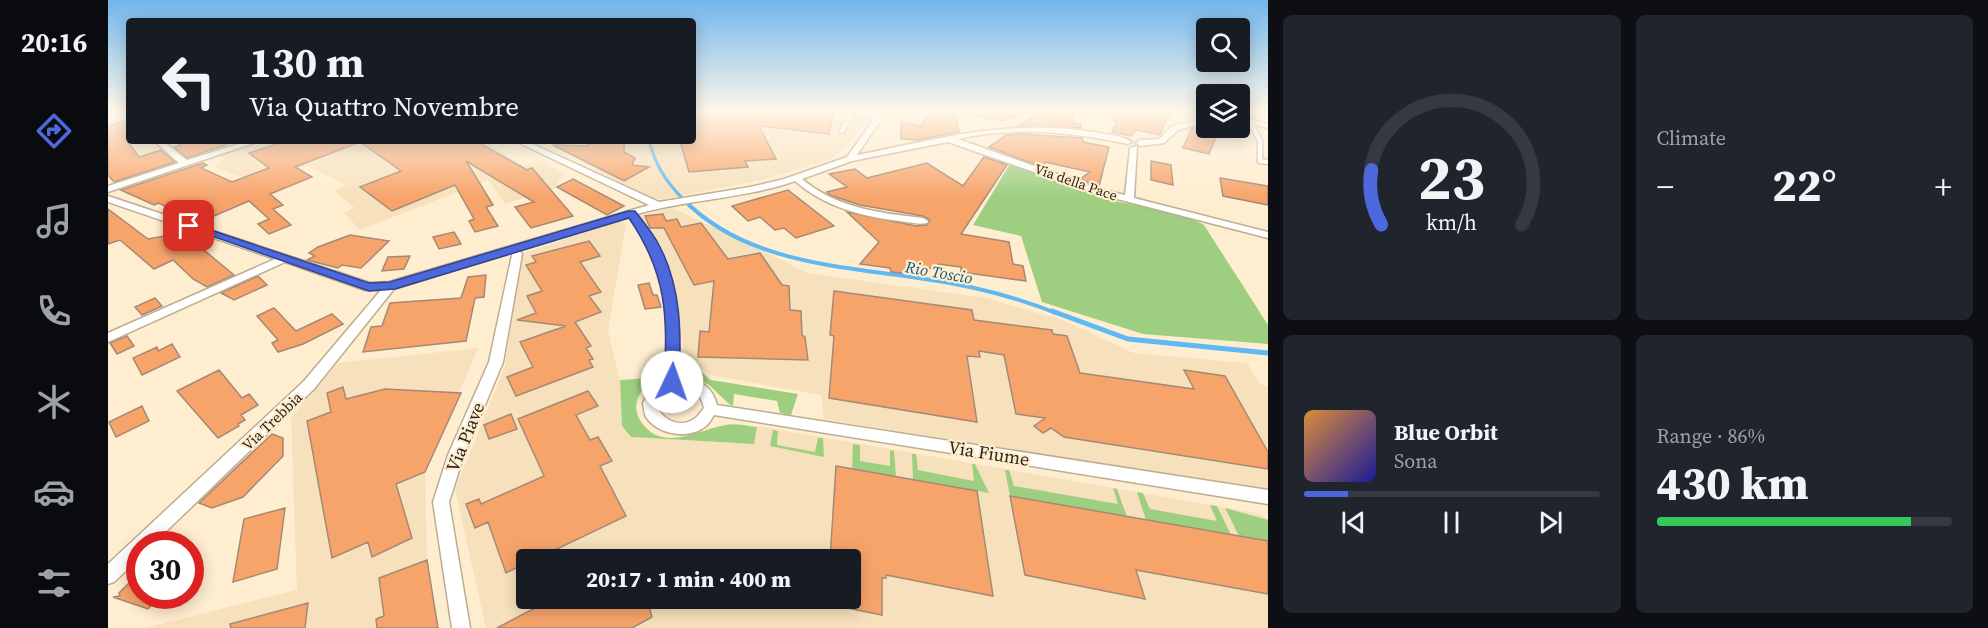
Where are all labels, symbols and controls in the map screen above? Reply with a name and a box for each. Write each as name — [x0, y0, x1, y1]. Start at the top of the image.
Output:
map controls — [1196, 18, 1250, 138]
button: search — [1196, 18, 1250, 72]
text: 20:16 — [21, 24, 87, 61]
text: 130 m — [249, 33, 364, 91]
icon: left — [150, 42, 228, 120]
button: layers — [1196, 84, 1250, 138]
text: Via Quattro Novembre — [249, 88, 519, 125]
icon: directions — [33, 110, 75, 152]
text: Climate — [1657, 124, 1726, 152]
text: 23 — [1418, 134, 1486, 220]
text: 22° — [1772, 154, 1836, 216]
street label: Via della Pace — [1032, 158, 1120, 206]
text: − — [1657, 164, 1674, 209]
text: + — [1934, 164, 1952, 209]
icon: music — [33, 200, 75, 242]
pin — [163, 200, 214, 251]
text: km/h — [1426, 208, 1477, 237]
icon: arrive — [172, 209, 205, 242]
water label: Rio Toscio — [903, 255, 975, 289]
icon: phone — [33, 290, 75, 332]
position arrow — [640, 350, 704, 414]
icon: climate — [33, 381, 75, 423]
street label: Via Trebbia — [237, 387, 307, 455]
street label: Via Piave — [440, 398, 490, 476]
text: Blue Orbit — [1394, 417, 1498, 447]
text: Range · 86% — [1657, 422, 1765, 450]
street label: Via Fiume — [947, 434, 1031, 472]
text: Sona — [1394, 447, 1438, 475]
text: 430 km — [1657, 452, 1809, 514]
icon: car — [33, 471, 75, 513]
icon: previous — [1337, 506, 1370, 539]
icon: pause — [1435, 506, 1468, 539]
icon: next — [1534, 506, 1567, 539]
speed limit sign: 30 — [126, 531, 204, 609]
icon: filters — [33, 562, 75, 604]
text: 20:17 · 1 min · 400 m — [586, 564, 791, 594]

